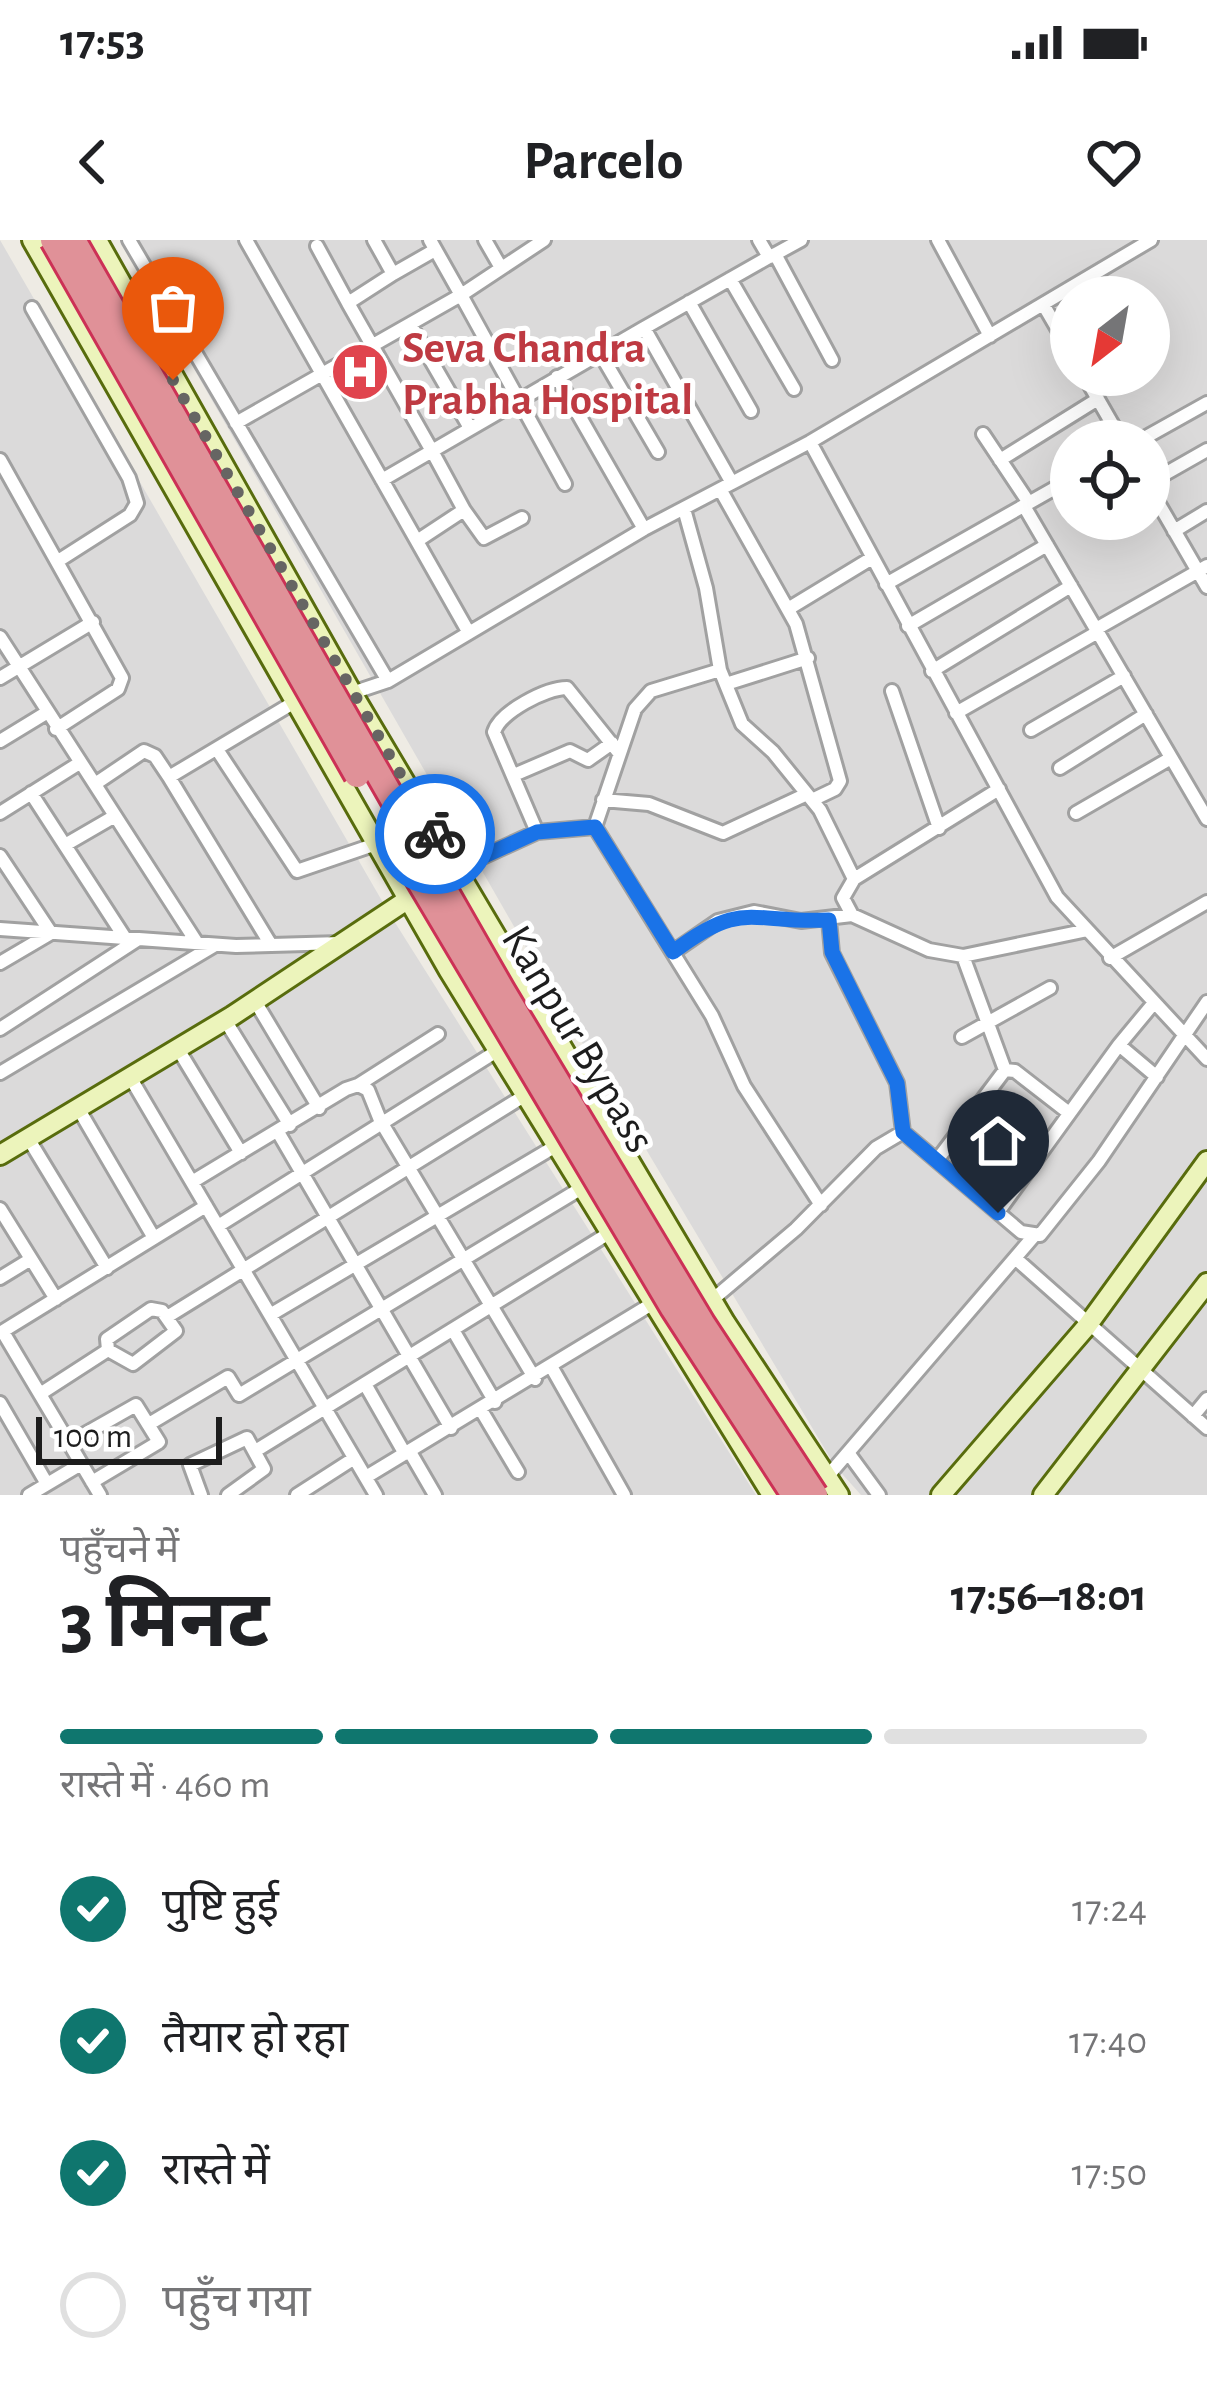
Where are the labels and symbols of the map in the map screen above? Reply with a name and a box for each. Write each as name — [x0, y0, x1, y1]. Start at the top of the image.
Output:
pin — [122, 257, 224, 380]
north arrow — [1050, 276, 1170, 396]
place label: Seva Chandra Prabha Hospital — [402, 326, 693, 423]
hospital icon: Seva Chandra Prabha Hospital — [329, 341, 391, 403]
courier — [375, 774, 495, 894]
street label: Kanpur Bypass — [493, 918, 663, 1160]
pin — [947, 1090, 1049, 1213]
scale bar — [36, 1411, 222, 1464]

